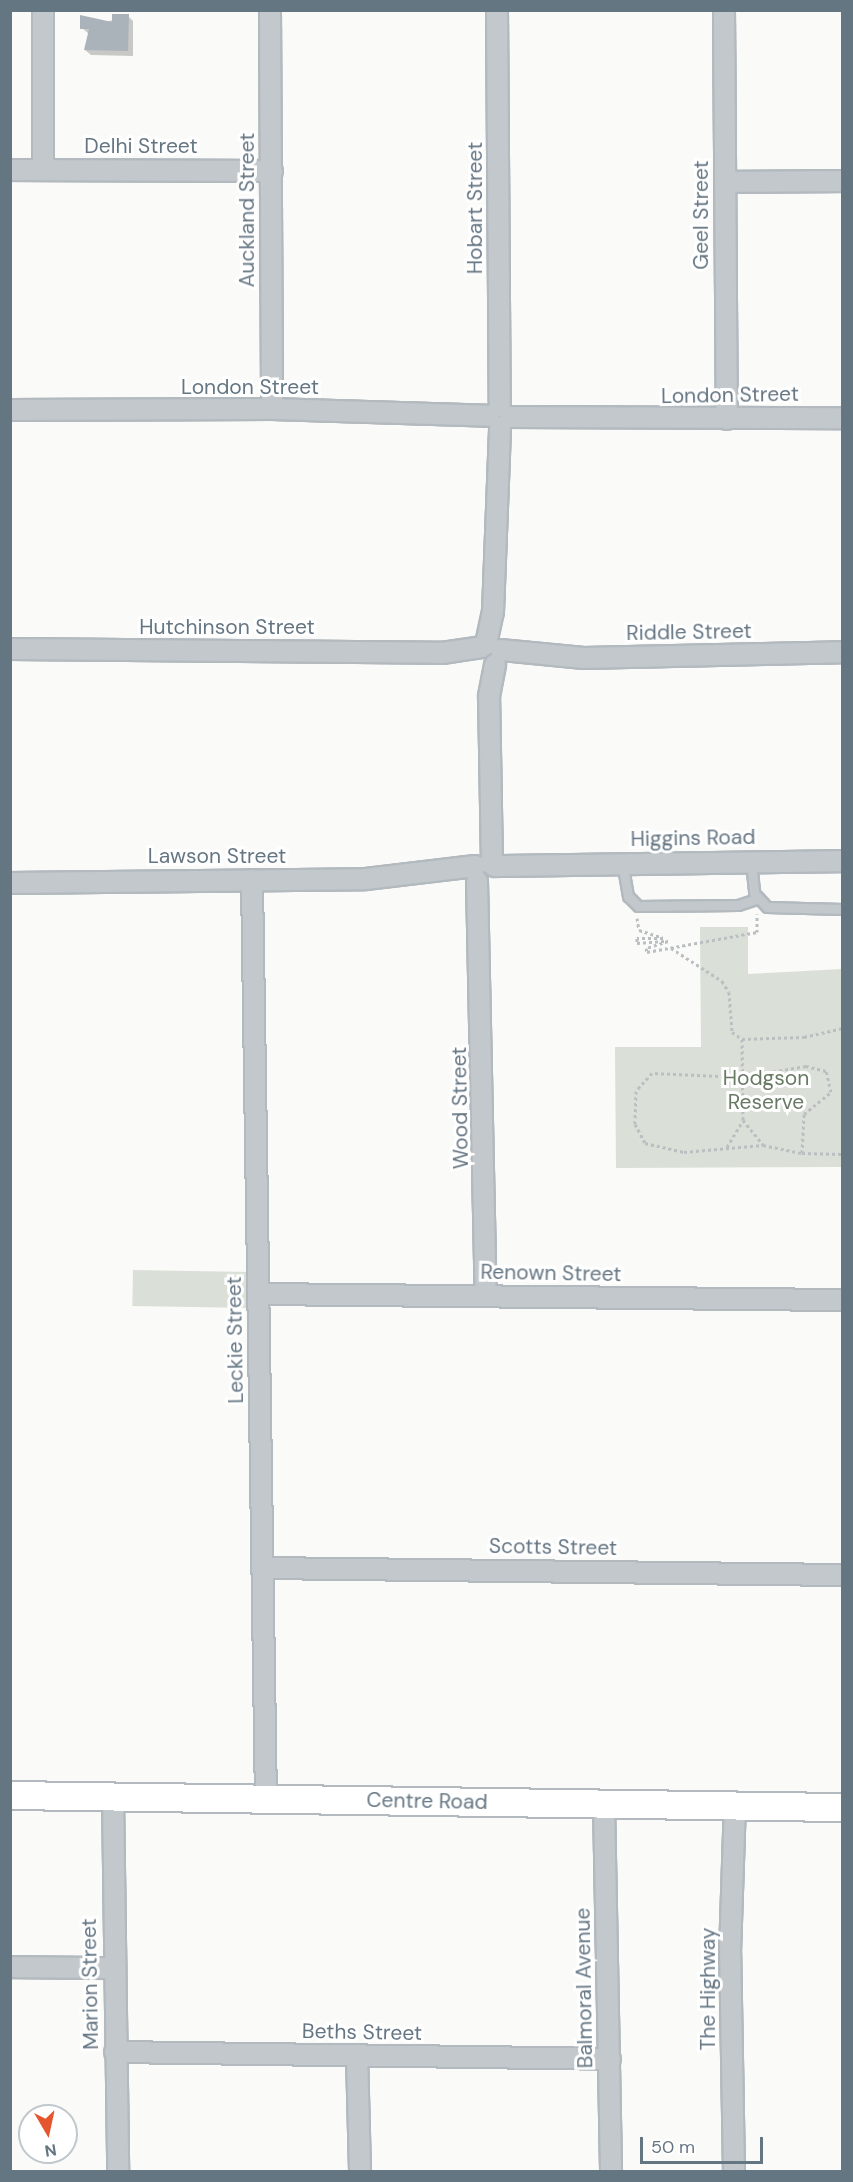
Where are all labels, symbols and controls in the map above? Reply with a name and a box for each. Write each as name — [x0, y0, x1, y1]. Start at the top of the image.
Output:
street label: Delhi Street — [84, 133, 198, 159]
street label: Auckland Street — [234, 133, 260, 287]
street label: Hobart Street — [462, 142, 488, 274]
street label: Geel Street — [688, 160, 714, 270]
street label: London Street — [181, 374, 319, 400]
street label: London Street — [661, 381, 799, 409]
street label: Hutchinson Street — [139, 614, 315, 640]
street label: Riddle Street — [626, 618, 752, 646]
street label: Higgins Road — [630, 824, 756, 852]
street label: Lawson Street — [148, 843, 286, 869]
street label: Wood Street — [446, 1047, 474, 1169]
park label: Hodgson Reserve — [723, 1065, 809, 1115]
street label: Renown Street — [480, 1259, 622, 1287]
street label: Leckie Street — [221, 1276, 249, 1404]
street label: Scotts Street — [489, 1533, 617, 1561]
street label: Centre Road — [366, 1787, 488, 1815]
street label: Balmoral Avenue — [570, 1907, 598, 2069]
street label: Marion Street — [76, 1918, 104, 2050]
street label: The Highway — [695, 1928, 721, 2050]
street label: Beths Street — [302, 2018, 422, 2046]
north arrow — [18, 2104, 78, 2164]
scale bar — [643, 2125, 766, 2163]
text: 50 m — [651, 2135, 695, 2159]
text: N — [43, 2139, 58, 2162]

